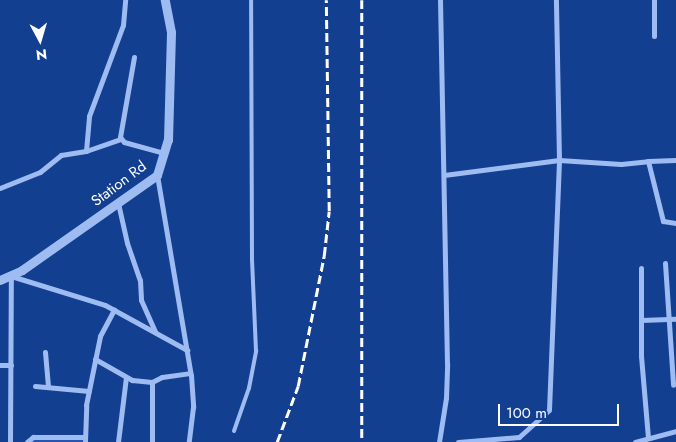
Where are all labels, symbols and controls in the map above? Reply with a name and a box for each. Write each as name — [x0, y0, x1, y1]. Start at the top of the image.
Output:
north arrow — [15, 15, 65, 65]
text: N — [35, 44, 48, 65]
street label: Station Rd — [88, 158, 150, 210]
scale bar — [501, 394, 622, 426]
text: 100 m — [506, 402, 547, 424]

